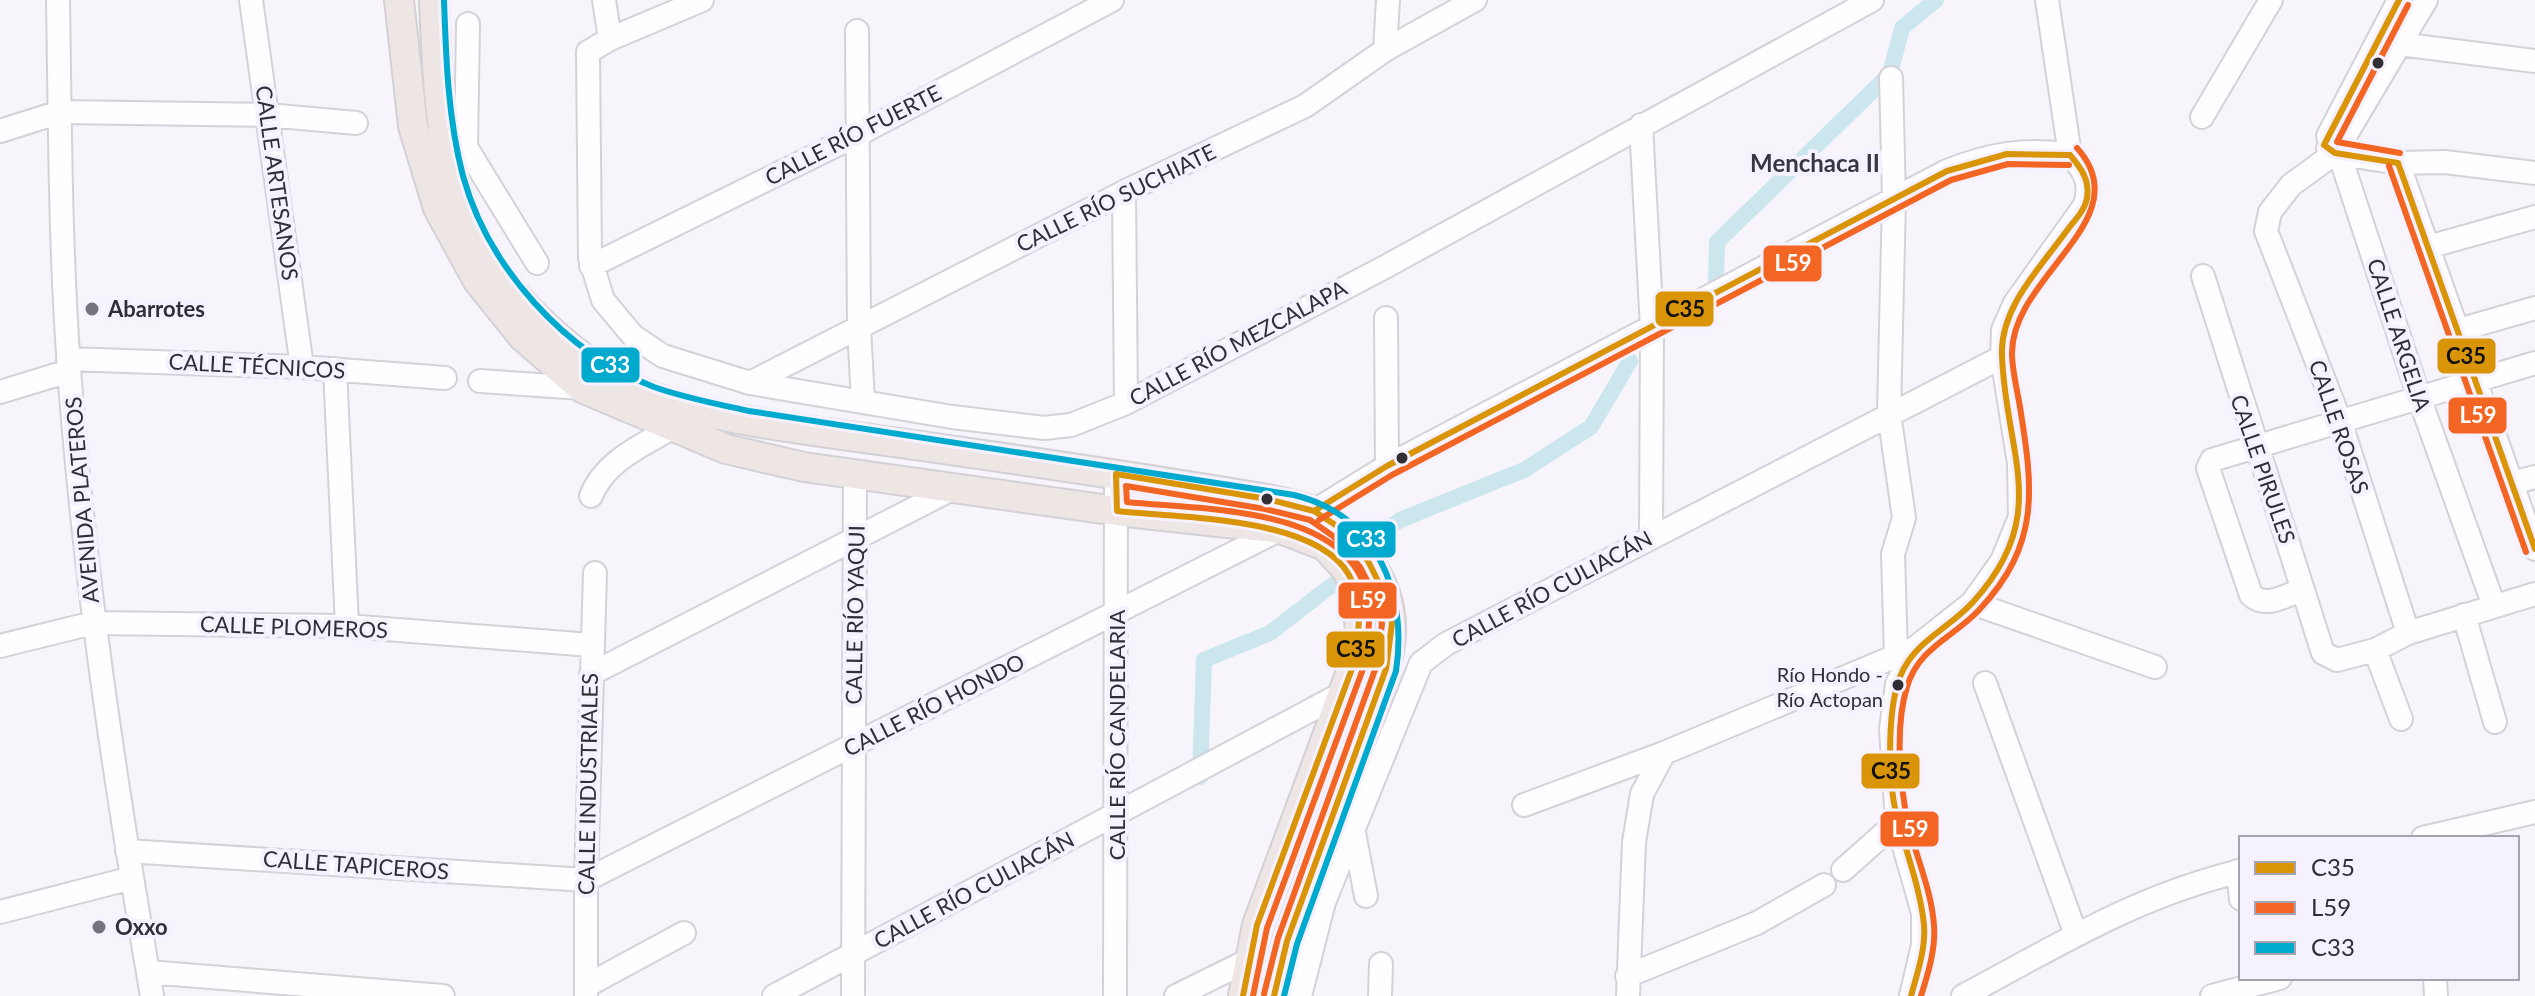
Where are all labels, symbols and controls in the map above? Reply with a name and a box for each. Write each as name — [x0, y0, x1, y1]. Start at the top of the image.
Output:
unlabelled marker — [2370, 55, 2386, 71]
street label: CALLE RÍO FUERTE — [760, 78, 945, 191]
street label: CALLE ARTESANOS — [250, 84, 305, 282]
street label: CALLE RÍO SUCHIATE — [1012, 138, 1220, 258]
district label: Menchaca II — [1750, 148, 1880, 177]
line badge: L59 — [1762, 244, 1823, 283]
text: L59 — [1775, 249, 1811, 276]
street label: CALLE ARGELIA — [2362, 255, 2437, 415]
street label: CALLE RÍO MEZCALAPA — [1124, 274, 1351, 411]
line badge: C35 — [1654, 290, 1715, 328]
place label: Abarrotes — [107, 295, 205, 322]
text: C35 — [1665, 295, 1705, 322]
marker: Abarrotes — [83, 300, 101, 318]
line badge: C35 — [2436, 337, 2497, 375]
text: C35 — [2446, 342, 2486, 369]
line badge: C33 — [580, 346, 641, 384]
street label: CALLE TÉCNICOS — [168, 347, 346, 384]
text: C33 — [590, 351, 630, 378]
street label: CALLE ROSAS — [2304, 356, 2375, 498]
street label: CALLE PIRULES — [2225, 391, 2302, 547]
street label: AVENIDA PLATEROS — [59, 396, 104, 604]
line badge: L59 — [2447, 396, 2508, 435]
text: L59 — [2460, 401, 2496, 428]
unlabelled marker — [1394, 450, 1410, 466]
unlabelled marker — [1259, 491, 1275, 507]
line badge: C33 — [1336, 520, 1397, 559]
street label: CALLE RÍO CULIACÁN — [1447, 524, 1657, 653]
street label: CALLE RÍO YAQUI — [839, 525, 870, 705]
text: C33 — [1346, 525, 1386, 552]
line badge: L59 — [1337, 581, 1398, 620]
text: L59 — [1350, 586, 1386, 613]
street label: CALLE PLOMEROS — [199, 610, 389, 643]
street label: CALLE RÍO CANDELARIA — [1103, 610, 1130, 860]
line badge: C35 — [1325, 630, 1386, 669]
text: C35 — [1336, 635, 1376, 662]
street label: CALLE RÍO HONDO — [839, 647, 1029, 762]
place label: Río Hondo - Río Actopan — [1776, 662, 1883, 711]
street label: CALLE INDUSTRIALES — [572, 673, 603, 895]
marker: Río Hondo - Río Actopan — [1890, 677, 1906, 693]
line badge: C35 — [1860, 752, 1921, 790]
text: C35 — [1871, 757, 1911, 784]
line badge: L59 — [1879, 810, 1940, 848]
text: L59 — [1892, 815, 1928, 842]
street label: CALLE RÍO CULIACÁN — [869, 825, 1079, 954]
legend — [2239, 836, 2519, 980]
street label: CALLE TAPICEROS — [262, 845, 450, 884]
text: C35 — [2311, 852, 2355, 881]
text: L59 — [2311, 892, 2351, 921]
place label: Oxxo — [115, 913, 168, 940]
marker: Oxxo — [90, 918, 108, 936]
text: C33 — [2311, 932, 2355, 961]

